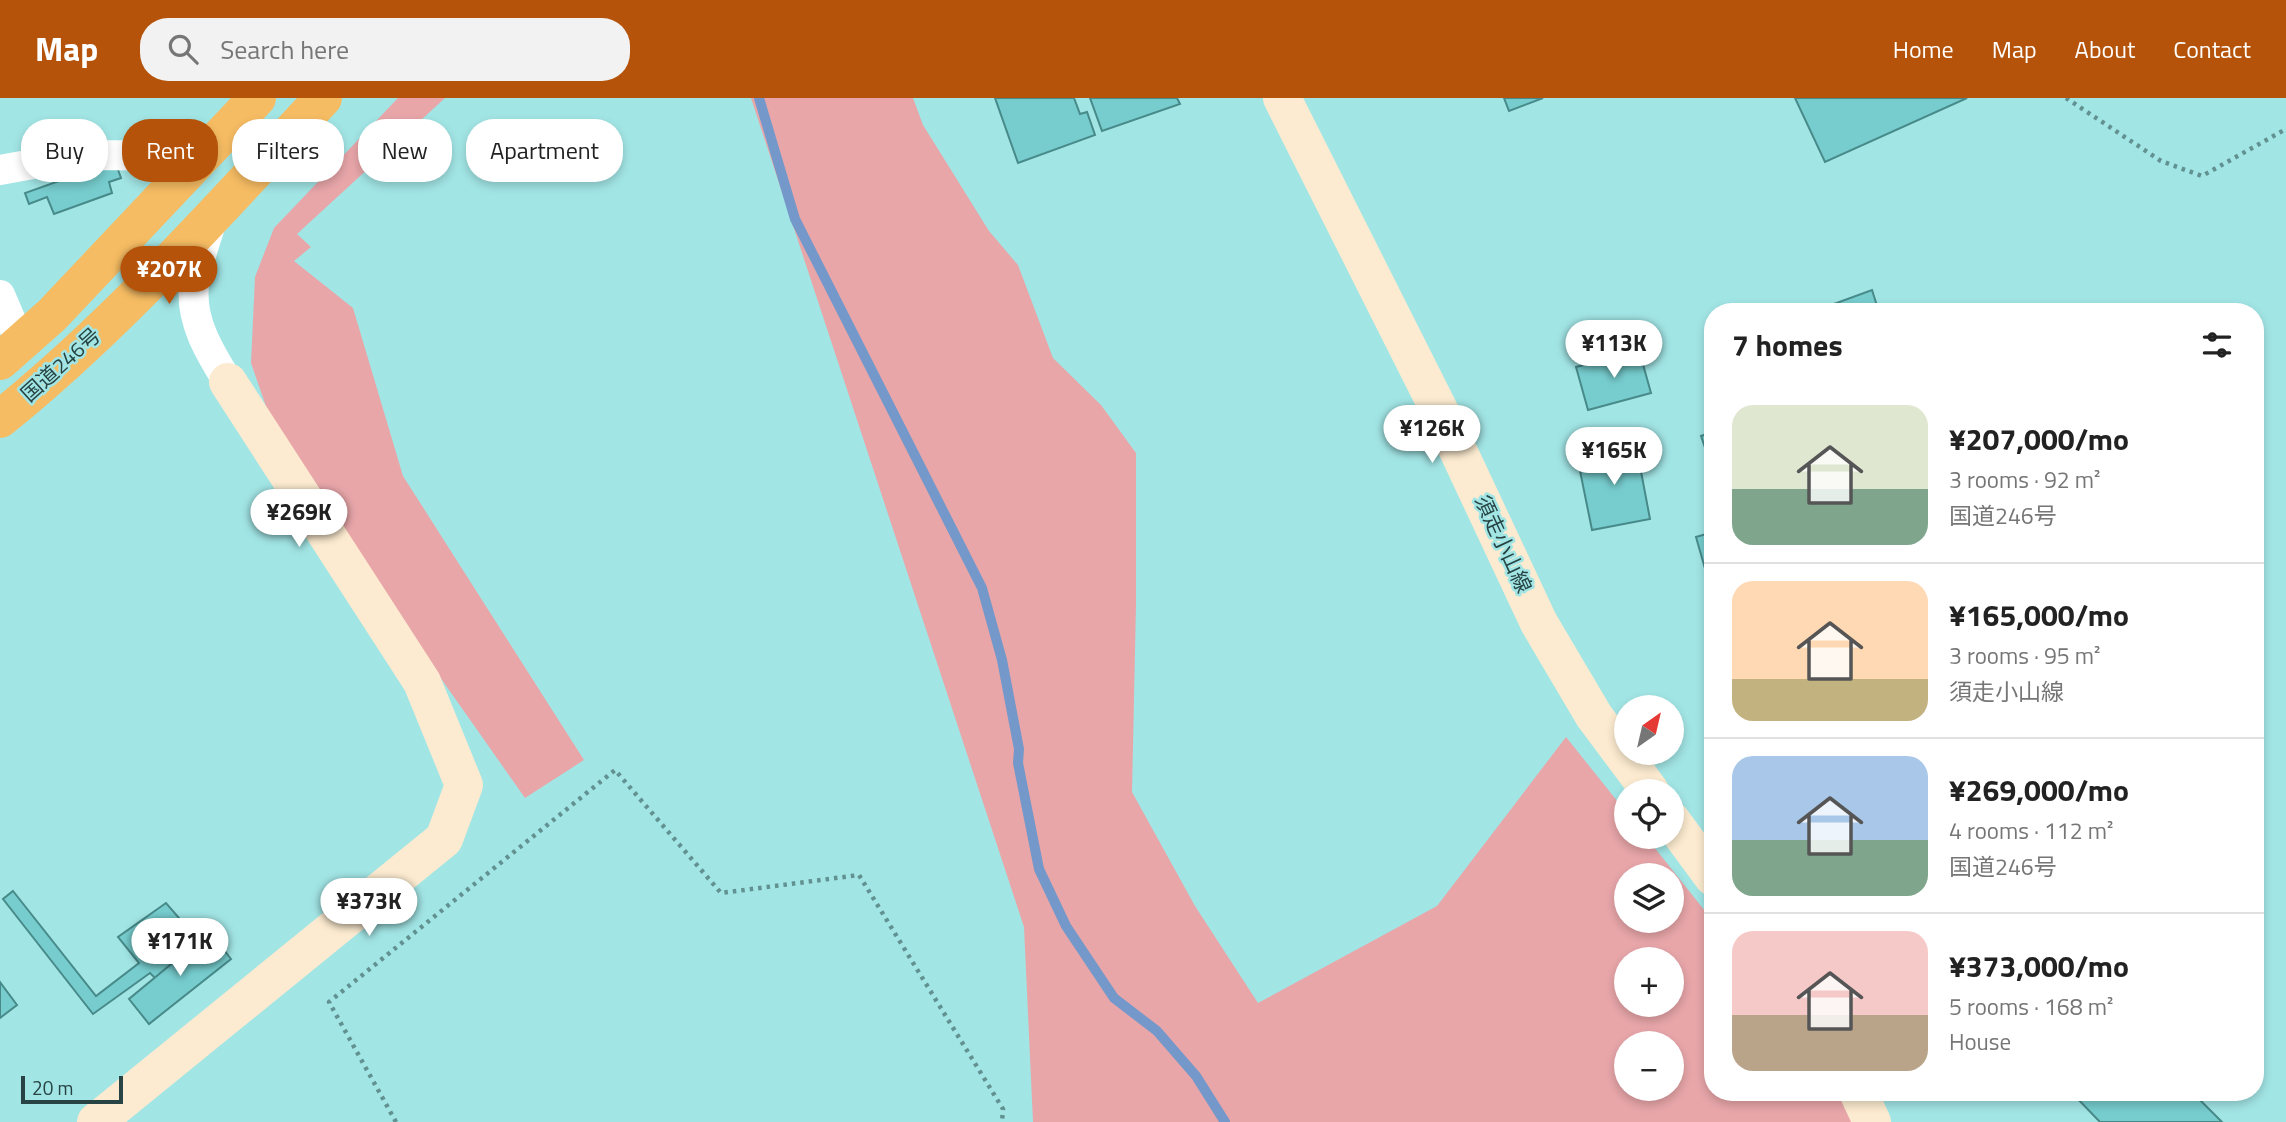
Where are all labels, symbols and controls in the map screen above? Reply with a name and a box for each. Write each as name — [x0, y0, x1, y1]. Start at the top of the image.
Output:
search box — [140, 18, 630, 81]
text: Map — [35, 24, 98, 74]
icon: search — [164, 30, 202, 68]
text: Search here — [220, 30, 349, 69]
text: Home — [1893, 31, 1954, 67]
text: Map — [1992, 31, 2037, 67]
text: About — [2075, 31, 2135, 67]
text: Contact — [2173, 31, 2251, 67]
chip: Buy — [21, 119, 108, 182]
chip: Rent — [122, 119, 218, 182]
chip: Filters — [232, 119, 344, 182]
chip: New — [358, 119, 452, 182]
chip: Apartment — [466, 119, 623, 182]
pin: ¥207K — [120, 246, 218, 306]
text: ¥207K — [136, 251, 202, 286]
street label: 国道246号 — [13, 319, 108, 409]
pin: ¥113K — [1565, 320, 1663, 380]
text: 7 homes — [1732, 322, 1843, 368]
text: ¥113K — [1581, 325, 1647, 360]
icon: filters — [2198, 326, 2236, 364]
pin: ¥126K — [1383, 406, 1481, 465]
text: ¥126K — [1399, 410, 1465, 445]
text: ¥207,000/mo — [1949, 416, 2129, 462]
pin: ¥165K — [1565, 428, 1663, 487]
text: ¥165K — [1581, 432, 1647, 467]
icon: home — [1788, 433, 1872, 517]
text: 3 rooms · 92 m² — [1949, 462, 2100, 497]
street label: 須走小山線 — [1467, 489, 1541, 598]
pin: ¥269K — [250, 490, 348, 549]
text: ¥269K — [266, 494, 332, 529]
text: 国道246号 — [1949, 498, 2057, 533]
text: ¥165,000/mo — [1949, 592, 2129, 638]
icon: home — [1788, 609, 1872, 693]
text: 3 rooms · 95 m² — [1949, 638, 2100, 673]
text: 須走小山線 — [1949, 674, 2064, 709]
north arrow — [1614, 695, 1684, 765]
map controls — [1614, 695, 1684, 1101]
text: ¥269,000/mo — [1949, 767, 2129, 813]
button: locate — [1614, 779, 1684, 849]
icon: home — [1788, 784, 1872, 868]
text: 4 rooms · 112 m² — [1949, 813, 2113, 848]
text: 国道246号 — [1949, 849, 2057, 884]
button: layers — [1614, 863, 1684, 933]
pin: ¥373K — [320, 878, 418, 938]
text: ¥373K — [336, 883, 402, 918]
pin: ¥171K — [131, 918, 229, 978]
text: ¥171K — [147, 923, 213, 958]
text: ¥373,000/mo — [1949, 943, 2129, 989]
button: + — [1614, 947, 1684, 1017]
icon: home — [1788, 959, 1872, 1043]
text: 5 rooms · 168 m² — [1949, 989, 2113, 1024]
text: House — [1949, 1024, 2011, 1059]
button: − — [1614, 1031, 1684, 1101]
scale bar — [21, 1073, 122, 1105]
text: 20 m — [32, 1073, 73, 1102]

